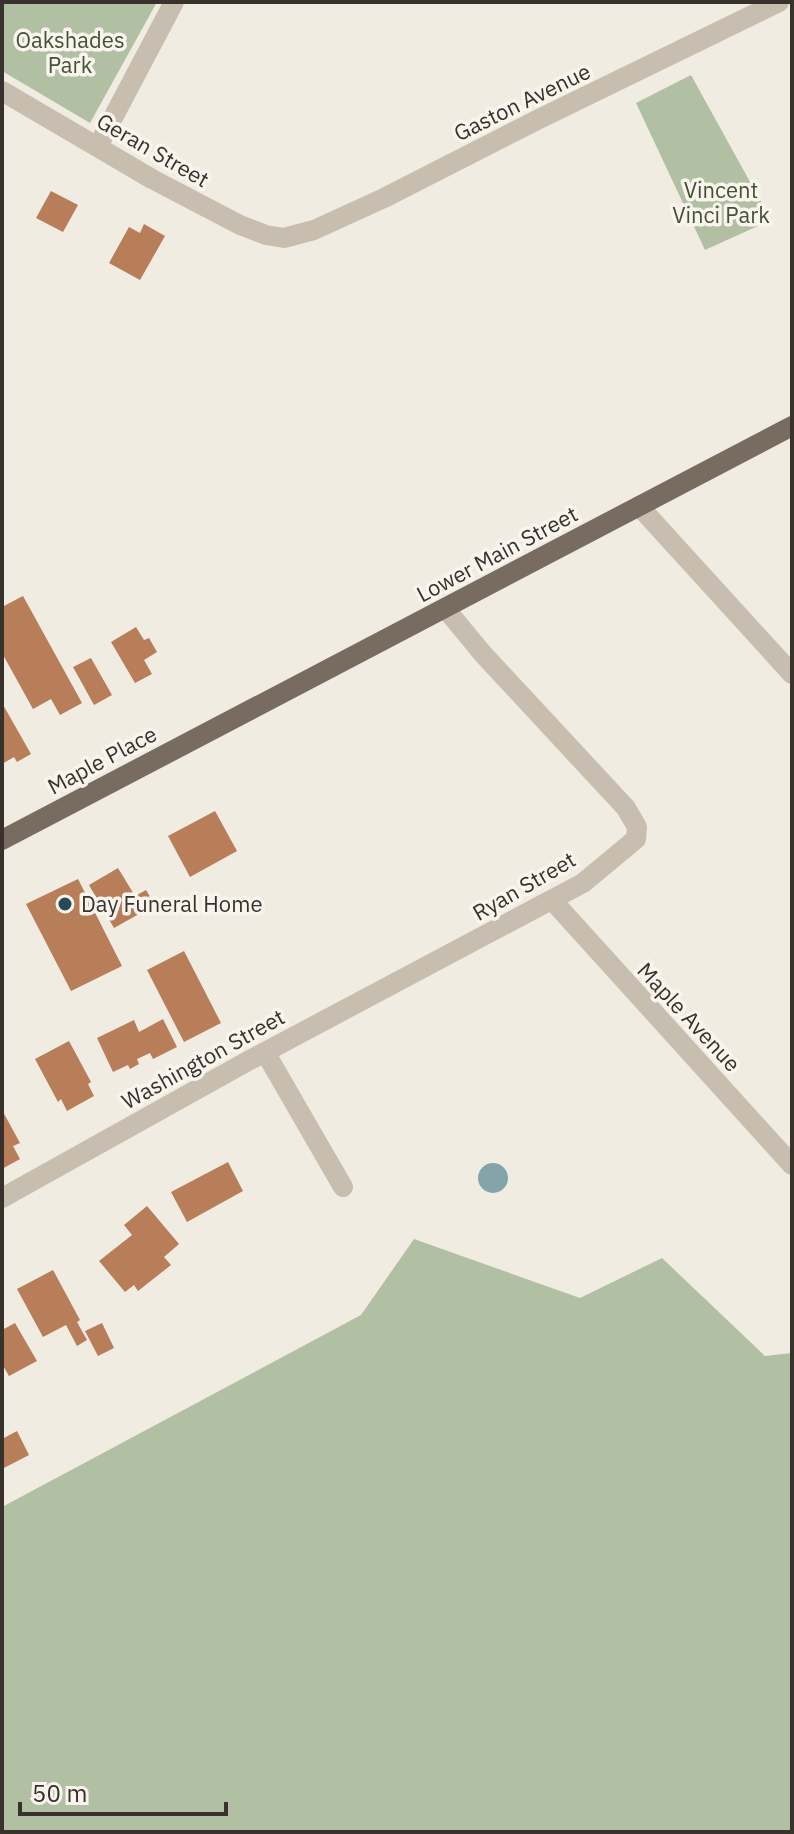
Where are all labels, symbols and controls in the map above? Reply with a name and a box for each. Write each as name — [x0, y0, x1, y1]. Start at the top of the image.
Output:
park label: Oakshades Park — [15, 25, 125, 79]
street label: Gaston Avenue — [449, 56, 595, 147]
street label: Geran Street — [92, 106, 215, 193]
park label: Vincent Vinci Park — [672, 175, 770, 229]
street label: Lower Main Street — [411, 499, 582, 608]
street label: Maple Place — [42, 719, 161, 800]
street label: Ryan Street — [467, 844, 581, 927]
place label: Day Funeral Home — [81, 889, 262, 918]
marker: Day Funeral Home — [56, 895, 74, 913]
street label: Maple Avenue — [631, 956, 747, 1077]
street label: Washington Street — [116, 1002, 289, 1115]
scale bar — [20, 1766, 226, 1816]
text: 50 m — [32, 1777, 87, 1809]

